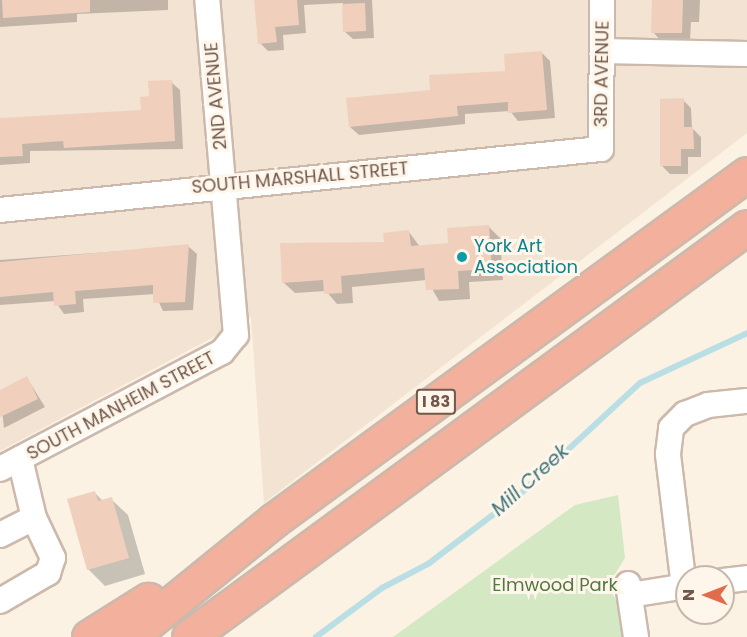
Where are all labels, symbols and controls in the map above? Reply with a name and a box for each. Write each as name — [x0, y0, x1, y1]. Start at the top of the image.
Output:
street label: 3RD AVENUE — [590, 20, 614, 128]
street label: 2ND AVENUE — [201, 41, 231, 151]
street label: SOUTH MARSHALL STREET — [191, 158, 409, 198]
place label: York Art Association — [474, 236, 578, 278]
marker: York Art Association — [455, 250, 469, 264]
street label: SOUTH MANHEIM STREET — [23, 347, 219, 465]
road number: I 83 — [415, 389, 457, 415]
water label: Mill Creek — [486, 439, 574, 521]
north arrow — [675, 565, 735, 625]
park label: Elmwood Park — [492, 574, 618, 596]
text: N — [677, 589, 700, 601]

